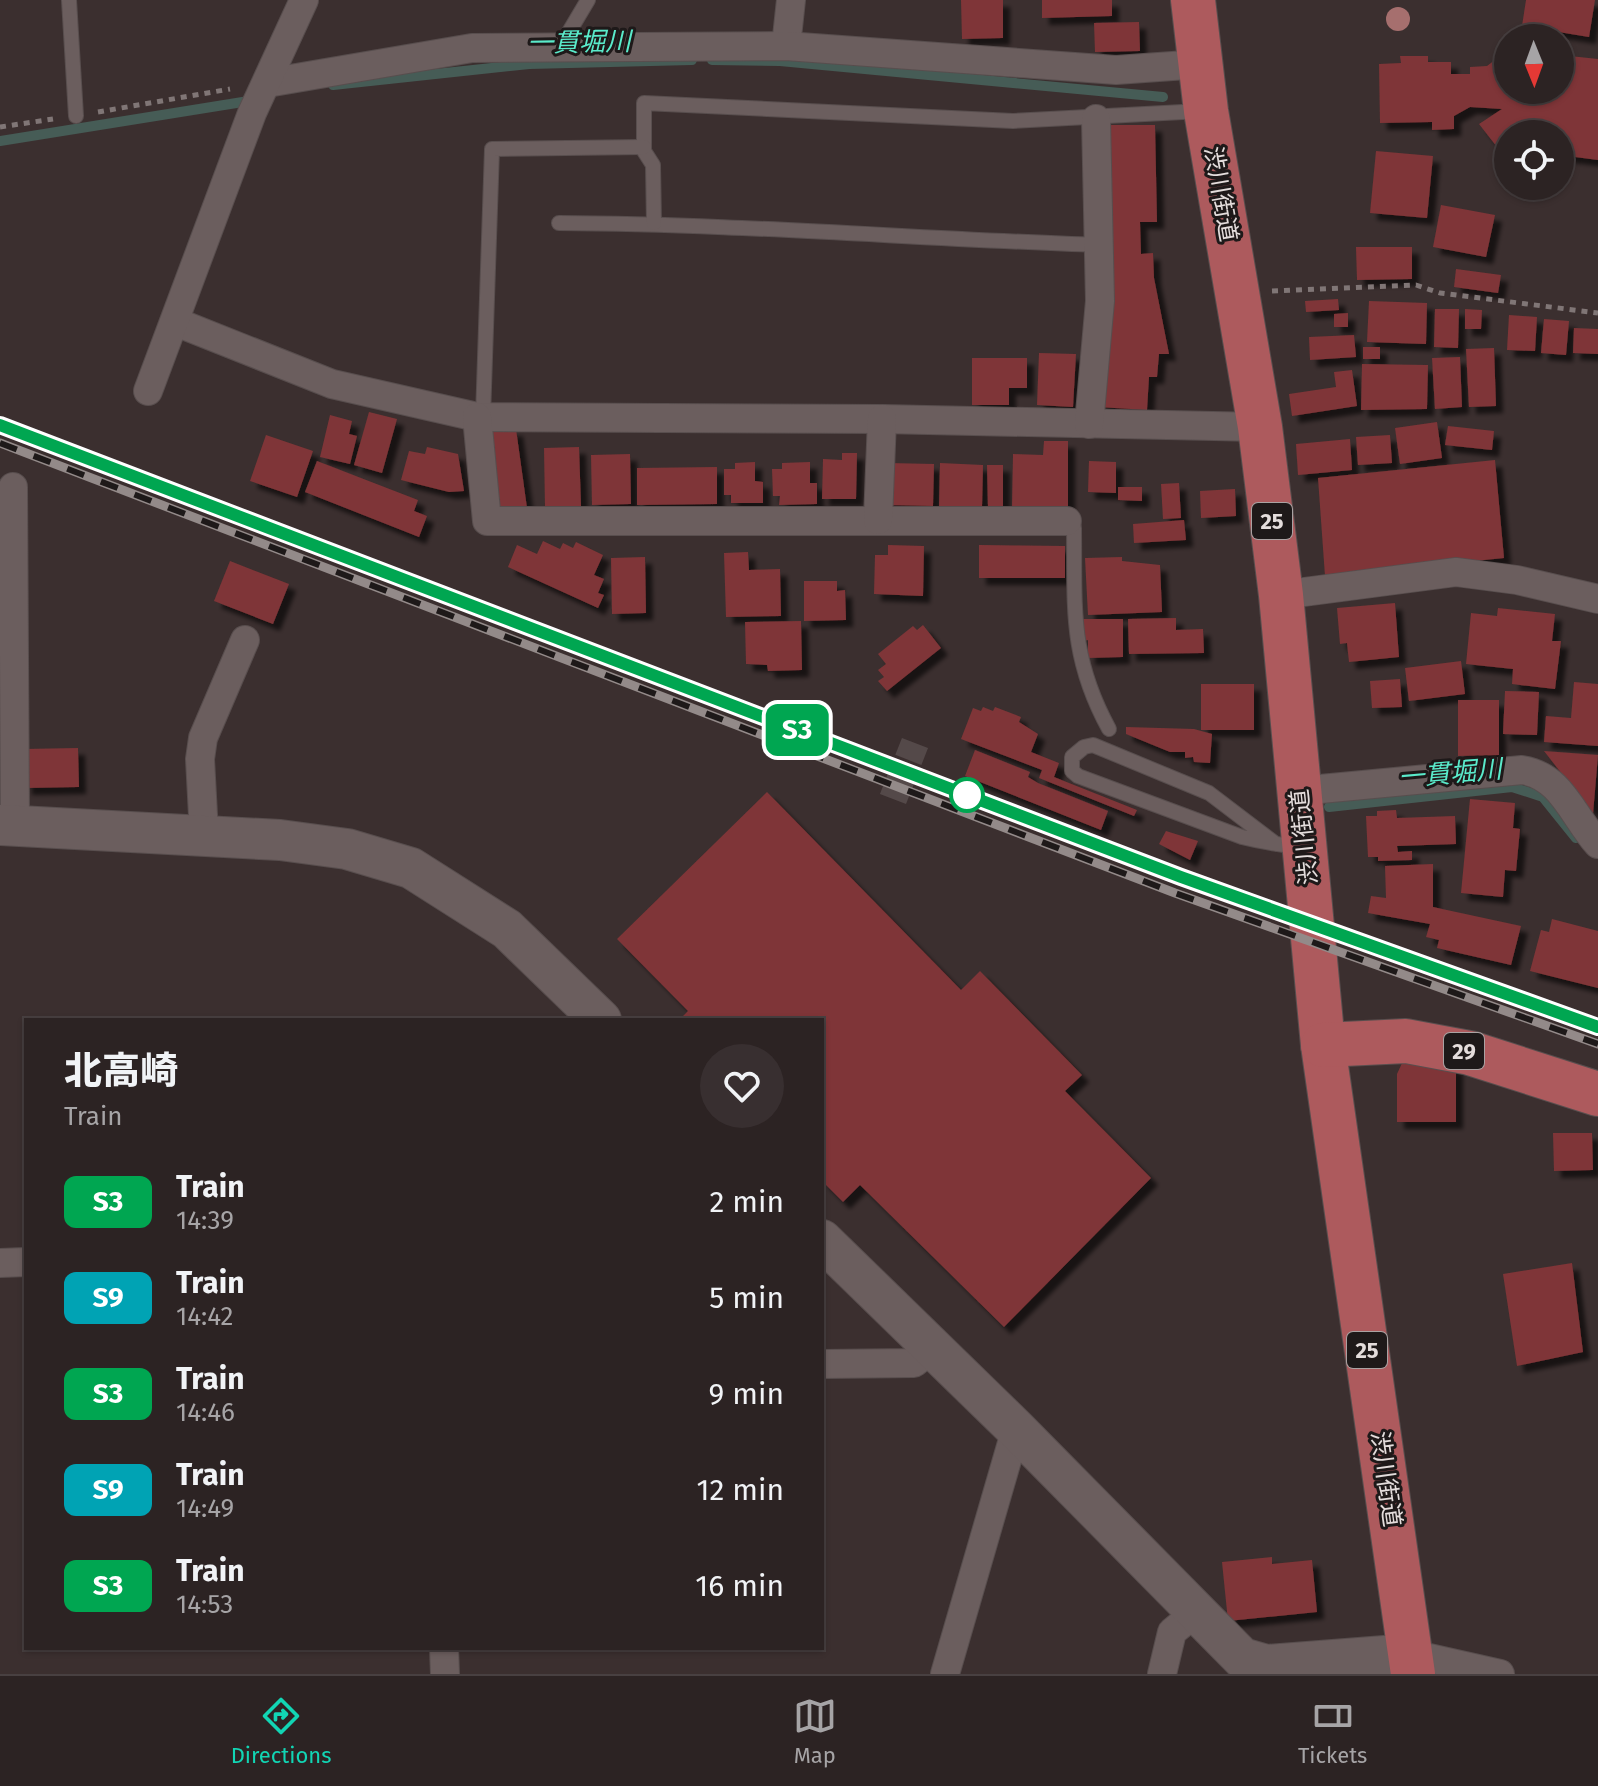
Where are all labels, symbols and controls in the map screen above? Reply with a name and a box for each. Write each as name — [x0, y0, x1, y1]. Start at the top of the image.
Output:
north arrow — [1494, 24, 1574, 104]
map controls — [1494, 24, 1574, 200]
water label: 一貫堀川 — [527, 26, 634, 59]
button: locate — [1494, 120, 1574, 200]
street label: 渋川街道 — [1199, 144, 1243, 244]
road number: 25 — [1252, 503, 1292, 539]
line badge: S3 — [761, 704, 833, 756]
text: S3 — [782, 713, 812, 746]
water label: 一貫堀川 — [1397, 753, 1506, 793]
unlabelled marker — [950, 778, 984, 812]
street label: 渋川街道 — [1285, 788, 1323, 886]
road number: 29 — [1444, 1033, 1484, 1069]
button: heart — [700, 1044, 784, 1128]
text: 北高崎 — [64, 1048, 178, 1094]
text: Train — [64, 1101, 123, 1132]
text: Train — [176, 1169, 245, 1205]
text: 2 min — [709, 1184, 784, 1220]
text: S3 — [93, 1185, 123, 1218]
text: 14:39 — [176, 1205, 234, 1236]
text: Train — [176, 1265, 245, 1301]
text: 5 min — [709, 1280, 784, 1316]
text: S9 — [92, 1281, 124, 1314]
text: 14:42 — [176, 1301, 233, 1332]
road number: 25 — [1347, 1332, 1387, 1368]
text: Train — [176, 1361, 245, 1397]
text: 9 min — [709, 1376, 784, 1412]
text: S3 — [93, 1377, 123, 1410]
text: 14:46 — [176, 1397, 235, 1428]
street label: 渋川街道 — [1365, 1430, 1407, 1528]
text: Train — [176, 1457, 245, 1493]
text: 12 min — [696, 1472, 784, 1508]
text: S9 — [92, 1473, 124, 1506]
text: 14:49 — [176, 1493, 234, 1524]
text: Train — [176, 1553, 245, 1589]
text: 16 min — [695, 1568, 784, 1604]
text: S3 — [93, 1569, 123, 1602]
text: 14:53 — [176, 1589, 233, 1620]
tab: Directions — [231, 1694, 332, 1769]
tab: Map — [793, 1694, 837, 1769]
tab: Tickets — [1298, 1694, 1367, 1769]

